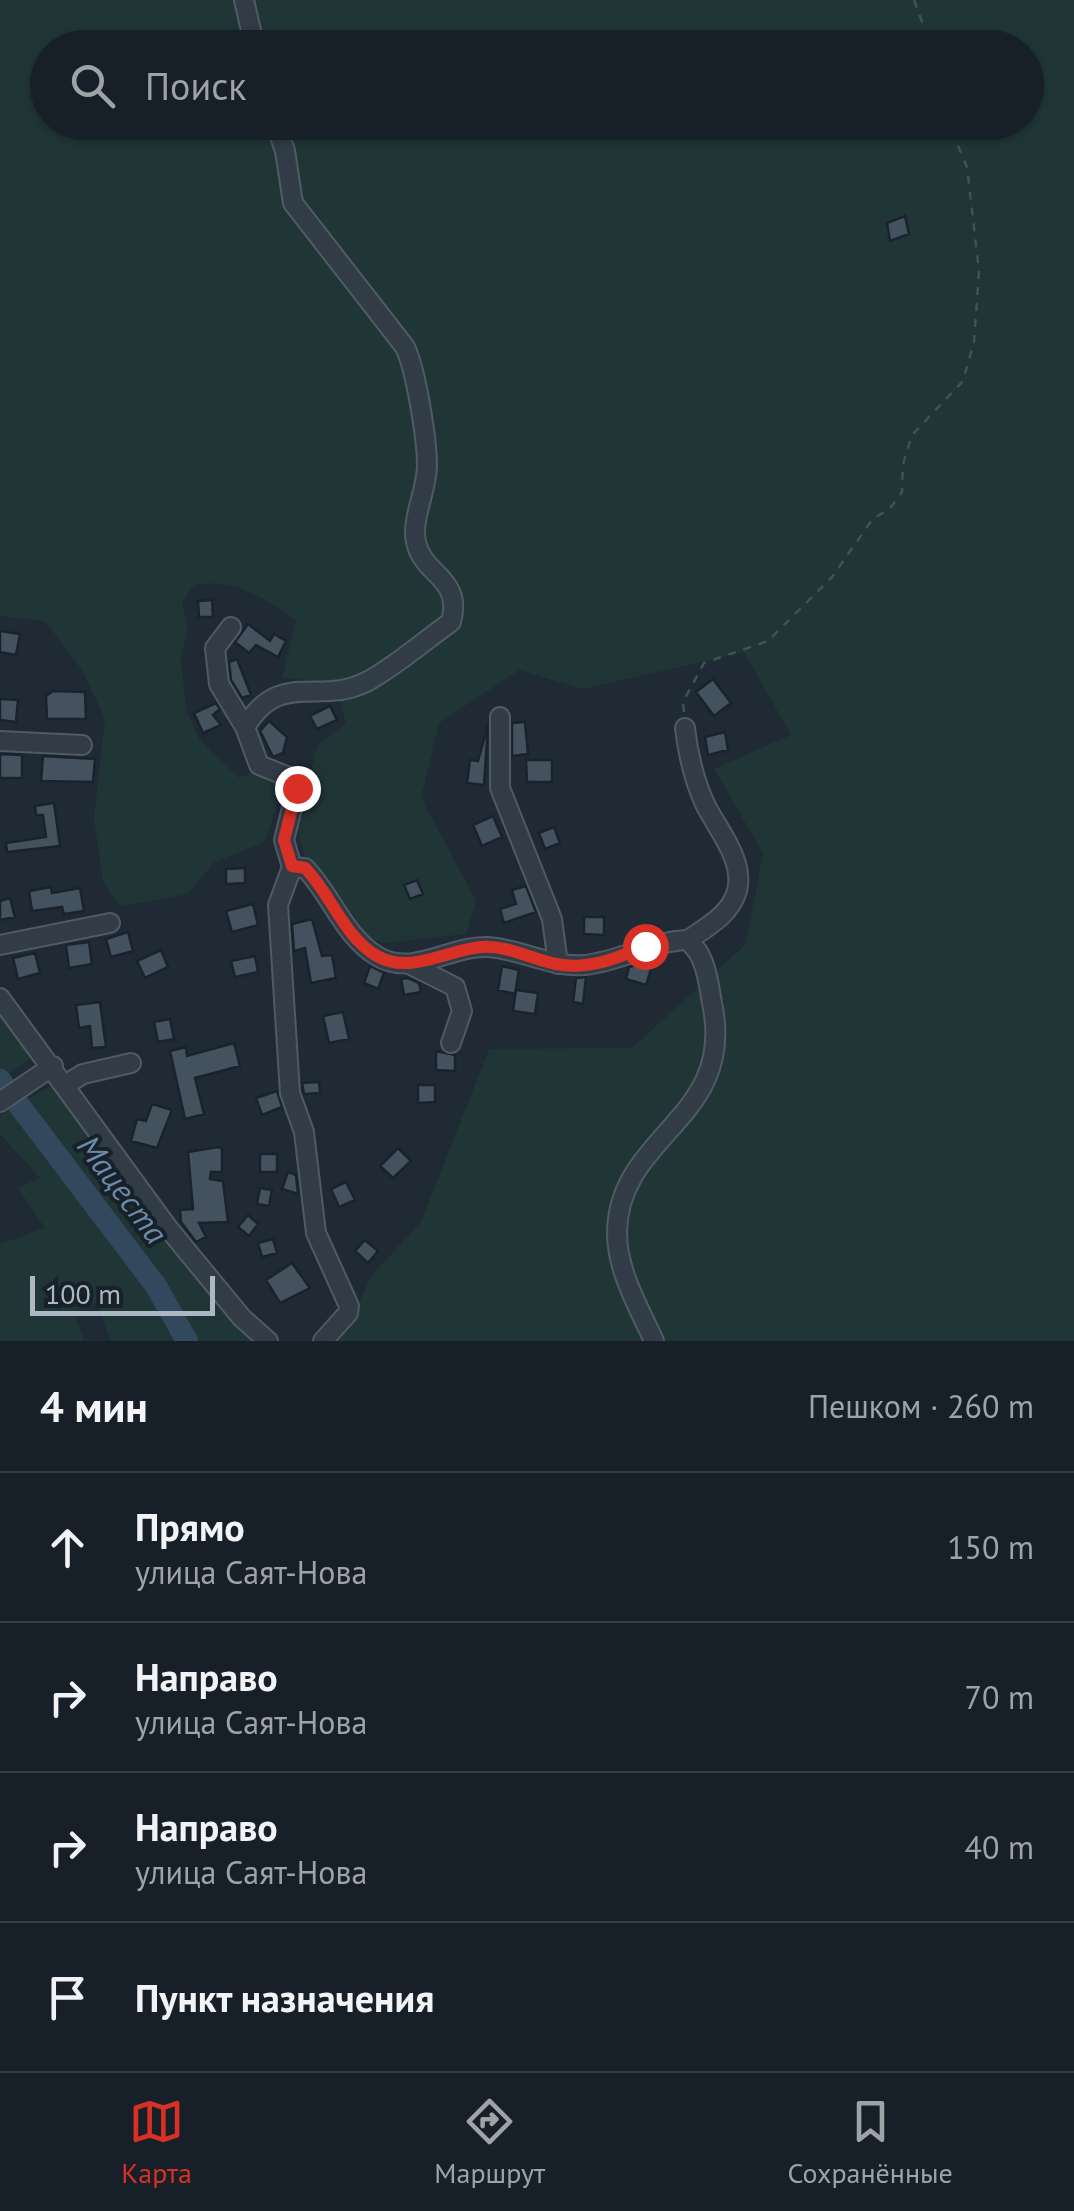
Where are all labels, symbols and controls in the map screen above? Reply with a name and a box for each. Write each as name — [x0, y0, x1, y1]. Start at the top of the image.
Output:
search box — [30, 30, 1044, 140]
icon: search — [65, 58, 120, 113]
text: Поиск — [145, 61, 246, 110]
route end — [275, 766, 321, 812]
route start — [623, 924, 669, 970]
water label: Мацеста — [69, 1126, 178, 1252]
scale bar — [30, 1271, 215, 1316]
text: 100 m — [45, 1275, 121, 1312]
text: 4 мин — [40, 1379, 148, 1434]
text: Пешком · 260 m — [808, 1385, 1034, 1427]
text: Прямо — [135, 1502, 245, 1551]
icon: ahead — [40, 1520, 95, 1575]
text: 150 m — [947, 1526, 1034, 1568]
text: улица Саят-Нова — [135, 1551, 367, 1593]
text: Направо — [135, 1652, 278, 1701]
icon: right — [40, 1670, 95, 1725]
text: 70 m — [965, 1676, 1034, 1718]
text: улица Саят-Нова — [135, 1701, 367, 1743]
text: Направо — [135, 1802, 278, 1851]
icon: right — [40, 1820, 95, 1875]
text: 40 m — [965, 1826, 1034, 1868]
text: улица Саят-Нова — [135, 1851, 367, 1893]
icon: arrive — [40, 1970, 95, 2025]
text: Пункт назначения — [135, 1973, 434, 2022]
tab: Карта — [121, 2094, 192, 2191]
tab: Маршрут — [434, 2094, 545, 2191]
tab: Сохранённые — [788, 2094, 953, 2191]

